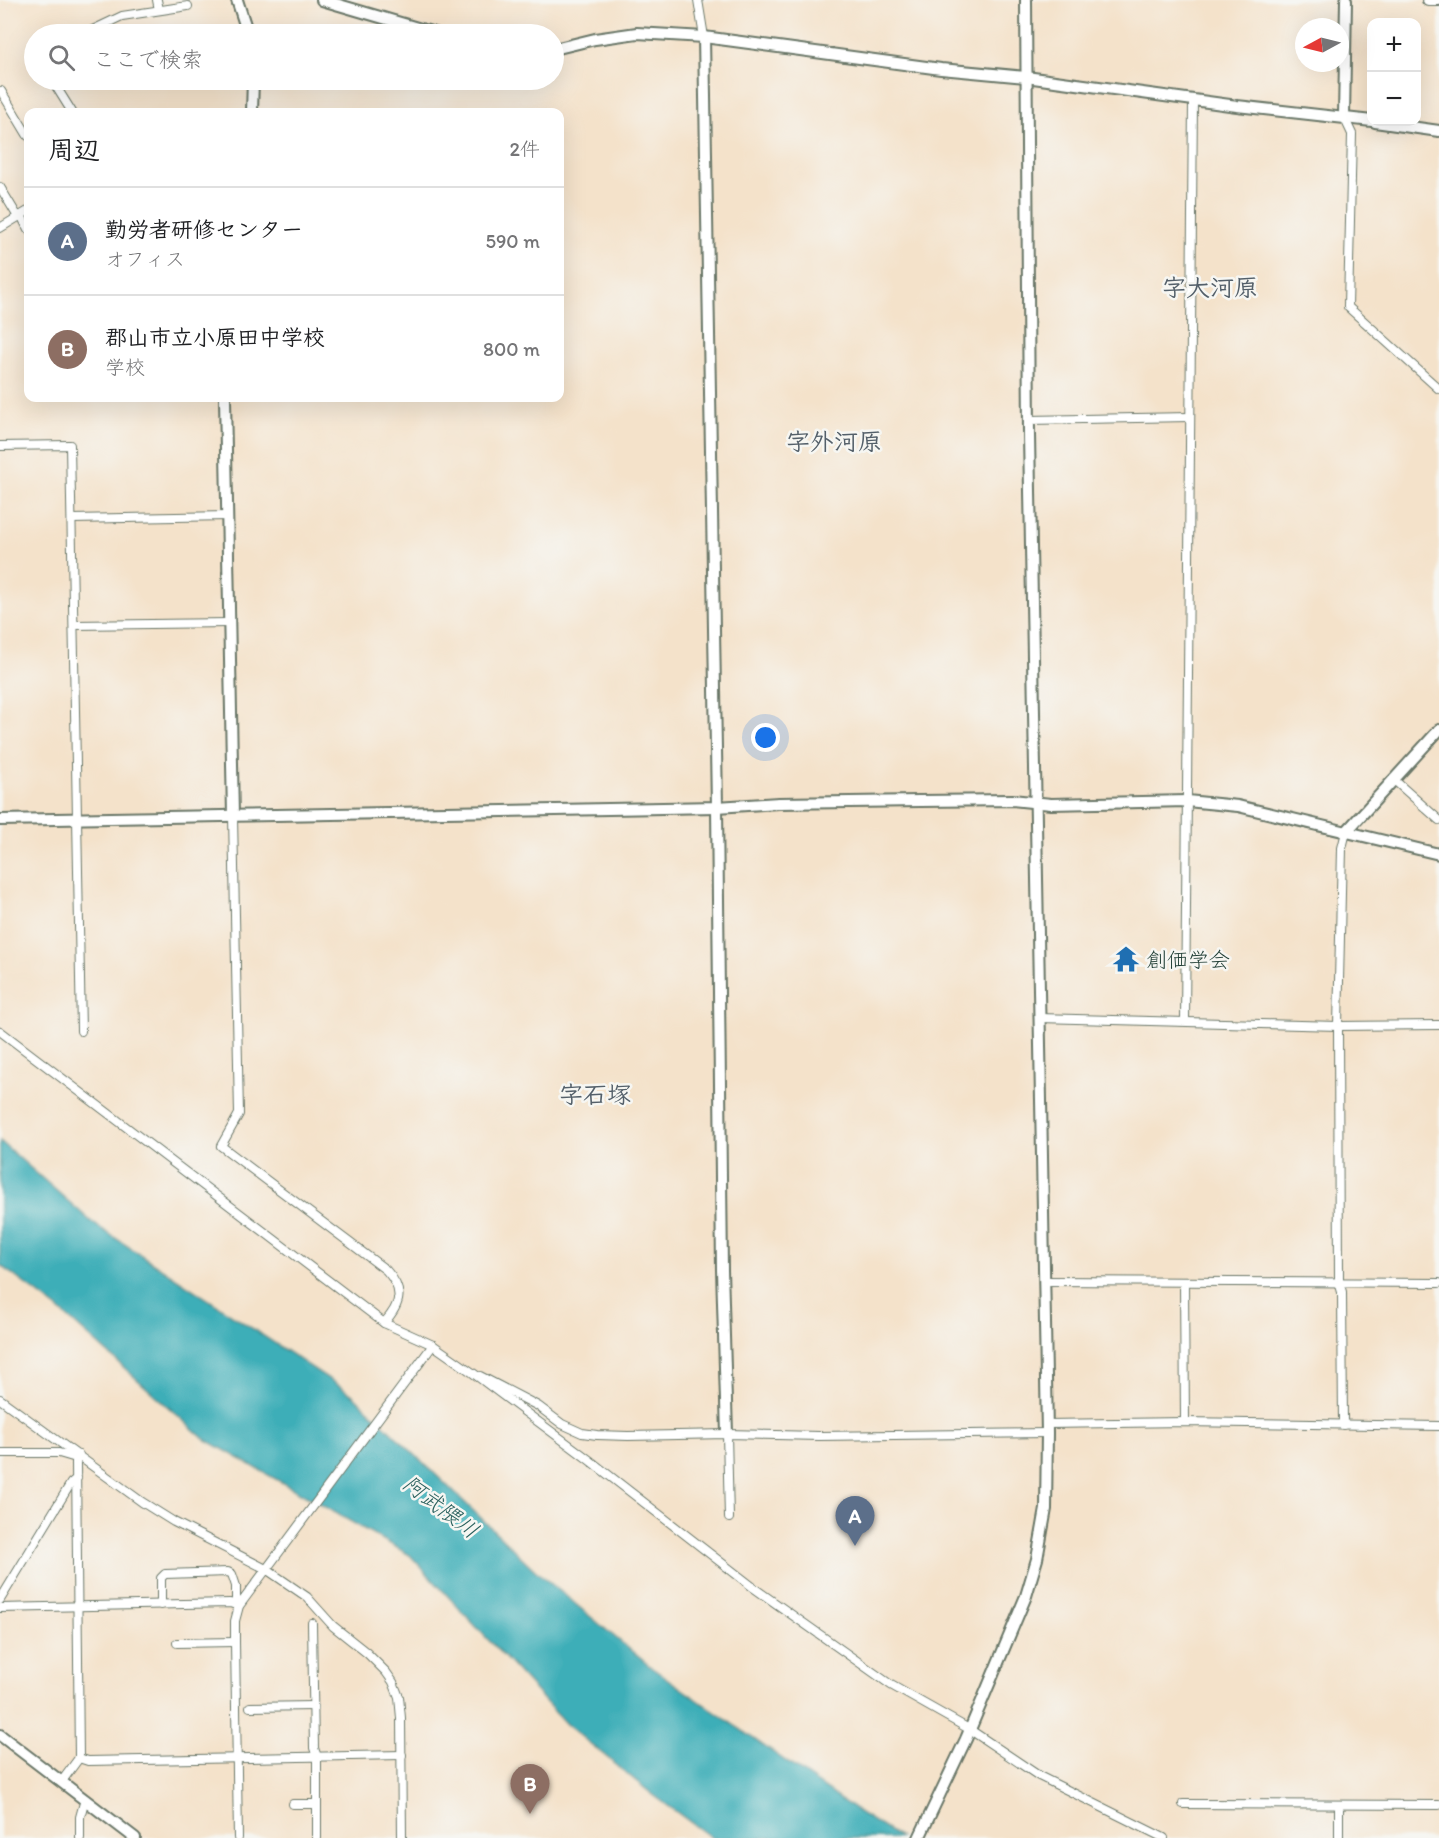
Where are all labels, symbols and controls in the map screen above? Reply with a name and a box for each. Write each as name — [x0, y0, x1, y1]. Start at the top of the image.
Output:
north arrow — [1295, 18, 1349, 72]
map controls — [1367, 18, 1421, 126]
button: + — [1367, 18, 1421, 72]
search box — [24, 24, 564, 90]
icon: search — [45, 41, 78, 74]
text: ここで検索 — [93, 46, 203, 73]
button: − — [1367, 72, 1421, 126]
text: 周辺 — [48, 134, 100, 166]
text: 2件 — [509, 137, 540, 161]
text: 勤労者研修センター — [105, 216, 303, 243]
text: A — [61, 229, 74, 253]
text: 590 m — [485, 229, 540, 253]
text: オフィス — [105, 247, 185, 271]
district label: 字大河原 — [1162, 273, 1258, 302]
text: 郡山市立小原田中学校 — [105, 324, 325, 351]
text: B — [61, 337, 74, 361]
text: 800 m — [483, 337, 540, 361]
text: 学校 — [105, 355, 145, 379]
district label: 字外河原 — [786, 427, 882, 456]
your location — [751, 723, 780, 752]
temple icon: 創価学会 — [1111, 944, 1141, 974]
place label: 創価学会 — [1146, 947, 1230, 972]
district label: 字石塚 — [559, 1080, 631, 1109]
water label: 阿武隈川 — [398, 1470, 484, 1544]
pin: A — [836, 1496, 874, 1546]
pin: B — [510, 1764, 550, 1814]

